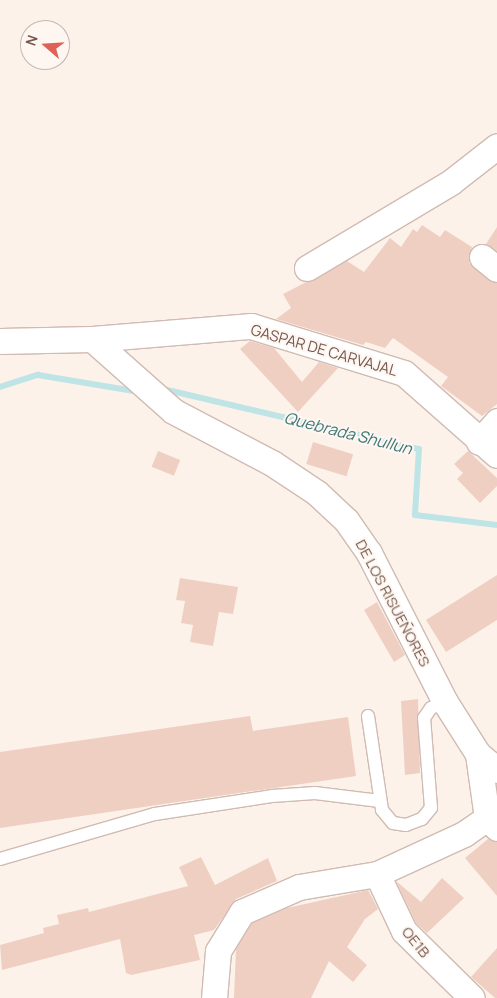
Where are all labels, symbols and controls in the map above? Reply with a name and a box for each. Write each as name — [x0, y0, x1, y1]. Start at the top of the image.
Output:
north arrow — [20, 20, 70, 70]
text: N — [21, 32, 42, 48]
street label: GASPAR DE CARVAJAL — [249, 320, 399, 380]
water label: Quebrada Shullun — [282, 408, 414, 458]
street label: DE LOS RISUEÑORES — [352, 536, 434, 670]
street label: OE1B — [398, 923, 434, 961]

